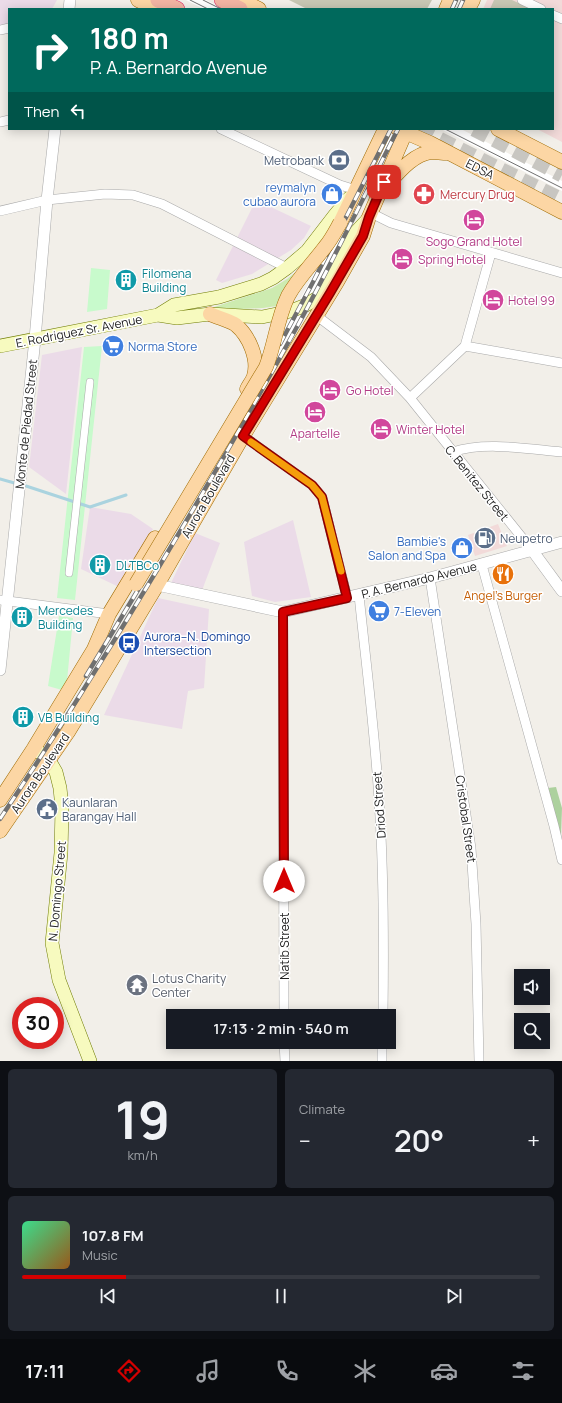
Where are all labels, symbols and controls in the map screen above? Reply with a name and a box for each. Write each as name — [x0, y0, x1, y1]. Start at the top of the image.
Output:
text: 180 m — [90, 19, 169, 57]
icon: right — [24, 24, 76, 76]
text: P. A. Bernardo Avenue — [90, 55, 267, 79]
icon: left — [67, 100, 89, 122]
text: Then — [24, 101, 59, 122]
bank icon: Metrobank — [326, 147, 352, 173]
place label: Metrobank — [264, 152, 325, 169]
street label: EDSA — [463, 155, 498, 184]
pin — [367, 165, 401, 199]
icon: arrive — [373, 171, 395, 193]
place label: reymalyn cubao aurora — [243, 179, 316, 210]
shop icon: reymalyn cubao aurora — [319, 181, 345, 207]
pharmacy icon: Mercury Drug — [411, 181, 437, 207]
place label: Mercury Drug — [440, 186, 515, 203]
hotel icon: Sogo Grand Hotel — [461, 207, 487, 233]
place label: Sogo Grand Hotel — [426, 233, 522, 250]
hotel icon: Spring Hotel — [389, 246, 415, 272]
place label: Spring Hotel — [418, 251, 486, 268]
place label: Filomena Building — [142, 265, 192, 296]
building icon: Filomena Building — [113, 267, 139, 293]
hotel icon: Hotel 99 — [480, 287, 506, 313]
place label: Hotel 99 — [508, 292, 555, 309]
street label: E. Rodriguez Sr. Avenue — [14, 310, 144, 352]
supermarket icon: Norma Store — [100, 333, 126, 359]
place label: Norma Store — [128, 338, 197, 355]
street label: Monte de Piedad Street — [11, 358, 41, 490]
hotel icon: Go Hotel — [317, 377, 343, 403]
place label: Go Hotel — [346, 382, 394, 399]
hotel icon: Apartelle — [302, 399, 328, 425]
hotel icon: Winter Hotel — [368, 416, 394, 442]
place label: Winter Hotel — [396, 421, 465, 438]
place label: Apartelle — [290, 425, 340, 442]
street label: C. Benitez Street — [441, 441, 513, 525]
street label: Aurora Boulevard — [177, 451, 239, 541]
fuel station icon: Neupetro — [472, 525, 498, 551]
place label: Neupetro — [500, 530, 553, 547]
place label: Bambie's Salon and Spa — [368, 533, 446, 564]
shop icon: Bambie's Salon and Spa — [449, 535, 475, 561]
building icon: DLTBCo — [87, 552, 113, 578]
place label: DLTBCo — [116, 557, 159, 574]
street label: P. A. Bernardo Avenue — [360, 557, 478, 603]
restaurant icon: Angel's Burger — [490, 561, 516, 587]
place label: Angel's Burger — [464, 587, 543, 604]
supermarket icon: 7-Eleven — [366, 598, 392, 624]
place label: Mercedes Building — [38, 602, 93, 633]
place label: 7-Eleven — [394, 603, 441, 620]
building icon: Mercedes Building — [9, 604, 35, 630]
place label: Aurora–N. Domingo Intersection — [144, 628, 250, 659]
bus stop icon: Aurora–N. Domingo Intersection — [116, 630, 142, 656]
building icon: VB Building — [10, 704, 36, 730]
place label: VB Building — [38, 709, 99, 726]
street label: Aurora Boulevard — [7, 729, 73, 817]
street label: Driod Street — [368, 771, 390, 839]
street label: Cristobal Street — [451, 774, 481, 864]
place label: Kaunlaran Barangay Hall — [62, 794, 137, 825]
public building icon: Kaunlaran Barangay Hall — [34, 796, 60, 822]
street label: N. Domingo Street — [44, 840, 70, 942]
position arrow — [263, 860, 305, 902]
street label: Natib Street — [276, 912, 293, 980]
map controls — [514, 969, 550, 1049]
button: sound — [514, 969, 550, 1005]
place label: Lotus Charity Center — [152, 970, 227, 1001]
temple icon: Lotus Charity Center — [124, 972, 150, 998]
speed limit sign: 30 — [12, 997, 64, 1049]
button: search — [514, 1013, 550, 1049]
text: 17:13 · 2 min · 540 m — [213, 1018, 349, 1039]
text: 19 — [115, 1084, 170, 1155]
text: Climate — [299, 1100, 345, 1118]
text: 20° — [394, 1120, 444, 1161]
text: − — [299, 1126, 311, 1156]
text: + — [527, 1126, 540, 1156]
text: km/h — [127, 1146, 158, 1164]
text: 107.8 FM — [82, 1225, 144, 1246]
text: Music — [82, 1246, 118, 1264]
icon: previous — [97, 1285, 119, 1307]
icon: pause — [270, 1285, 292, 1307]
icon: next — [443, 1285, 465, 1307]
icon: directions — [115, 1357, 143, 1385]
icon: music — [194, 1357, 222, 1385]
icon: phone — [273, 1357, 301, 1385]
icon: climate — [351, 1357, 379, 1385]
icon: car — [430, 1357, 458, 1385]
icon: filters — [509, 1357, 537, 1385]
text: 17:11 — [25, 1359, 65, 1383]

